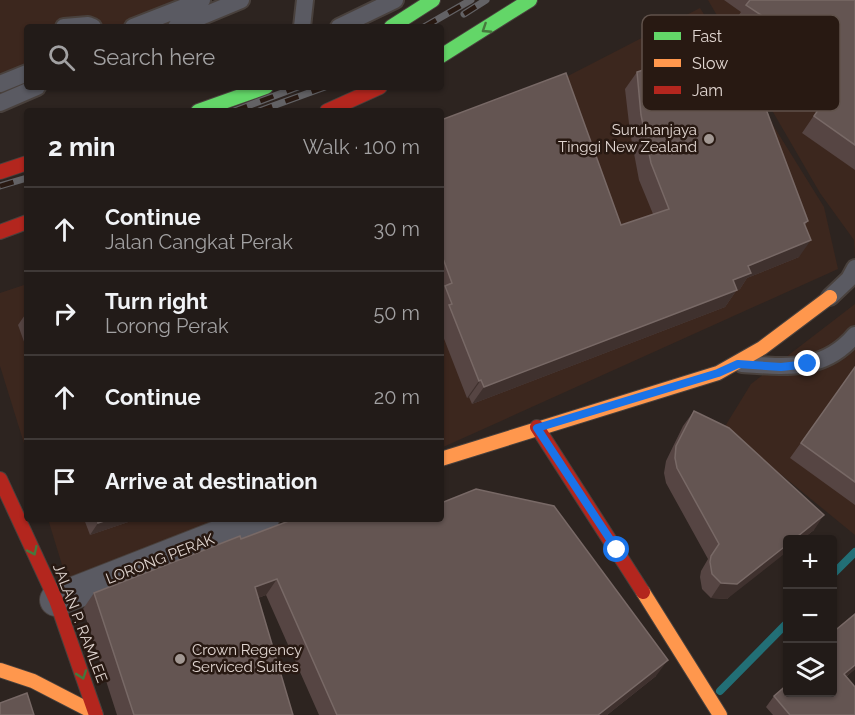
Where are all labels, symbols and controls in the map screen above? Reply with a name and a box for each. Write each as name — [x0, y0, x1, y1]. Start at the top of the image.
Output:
legend — [642, 15, 840, 111]
one-way arrow — [481, 21, 492, 32]
search box — [24, 24, 444, 90]
text: Fast — [692, 27, 723, 46]
icon: search — [45, 41, 78, 74]
text: Search here — [93, 44, 215, 70]
text: Slow — [692, 54, 728, 73]
text: Jam — [692, 81, 723, 100]
place label: Suruhanjaya Tinggi New Zealand — [558, 121, 697, 156]
text: 2 min — [48, 132, 115, 162]
marker: Suruhanjaya Tinggi New Zealand — [702, 132, 716, 146]
text: Walk · 100 m — [303, 135, 420, 159]
text: Continue — [105, 204, 201, 230]
icon: ahead — [48, 213, 81, 246]
text: 30 m — [374, 217, 420, 241]
text: Jalan Cangkat Perak — [105, 230, 293, 254]
text: Turn right — [105, 288, 208, 314]
icon: right — [48, 297, 81, 330]
text: 50 m — [373, 301, 420, 325]
text: Lorong Perak — [105, 314, 229, 338]
route end — [794, 350, 820, 376]
icon: ahead — [48, 381, 81, 414]
text: Continue — [105, 384, 201, 410]
text: 20 m — [374, 385, 420, 409]
icon: arrive — [48, 465, 81, 498]
text: Arrive at destination — [105, 468, 318, 494]
street label: LORONG PERAK — [103, 530, 217, 588]
map controls — [783, 535, 837, 697]
button: + — [783, 535, 837, 589]
route start — [603, 536, 629, 562]
one-way arrow — [26, 544, 38, 555]
street label: JALAN P. RAMLEE — [49, 561, 111, 685]
button: − — [783, 589, 837, 643]
place label: Crown Regency Serviced Suites — [192, 641, 302, 676]
button: layers — [783, 643, 837, 697]
marker: Crown Regency Serviced Suites — [173, 652, 187, 666]
one-way arrow — [75, 669, 88, 680]

